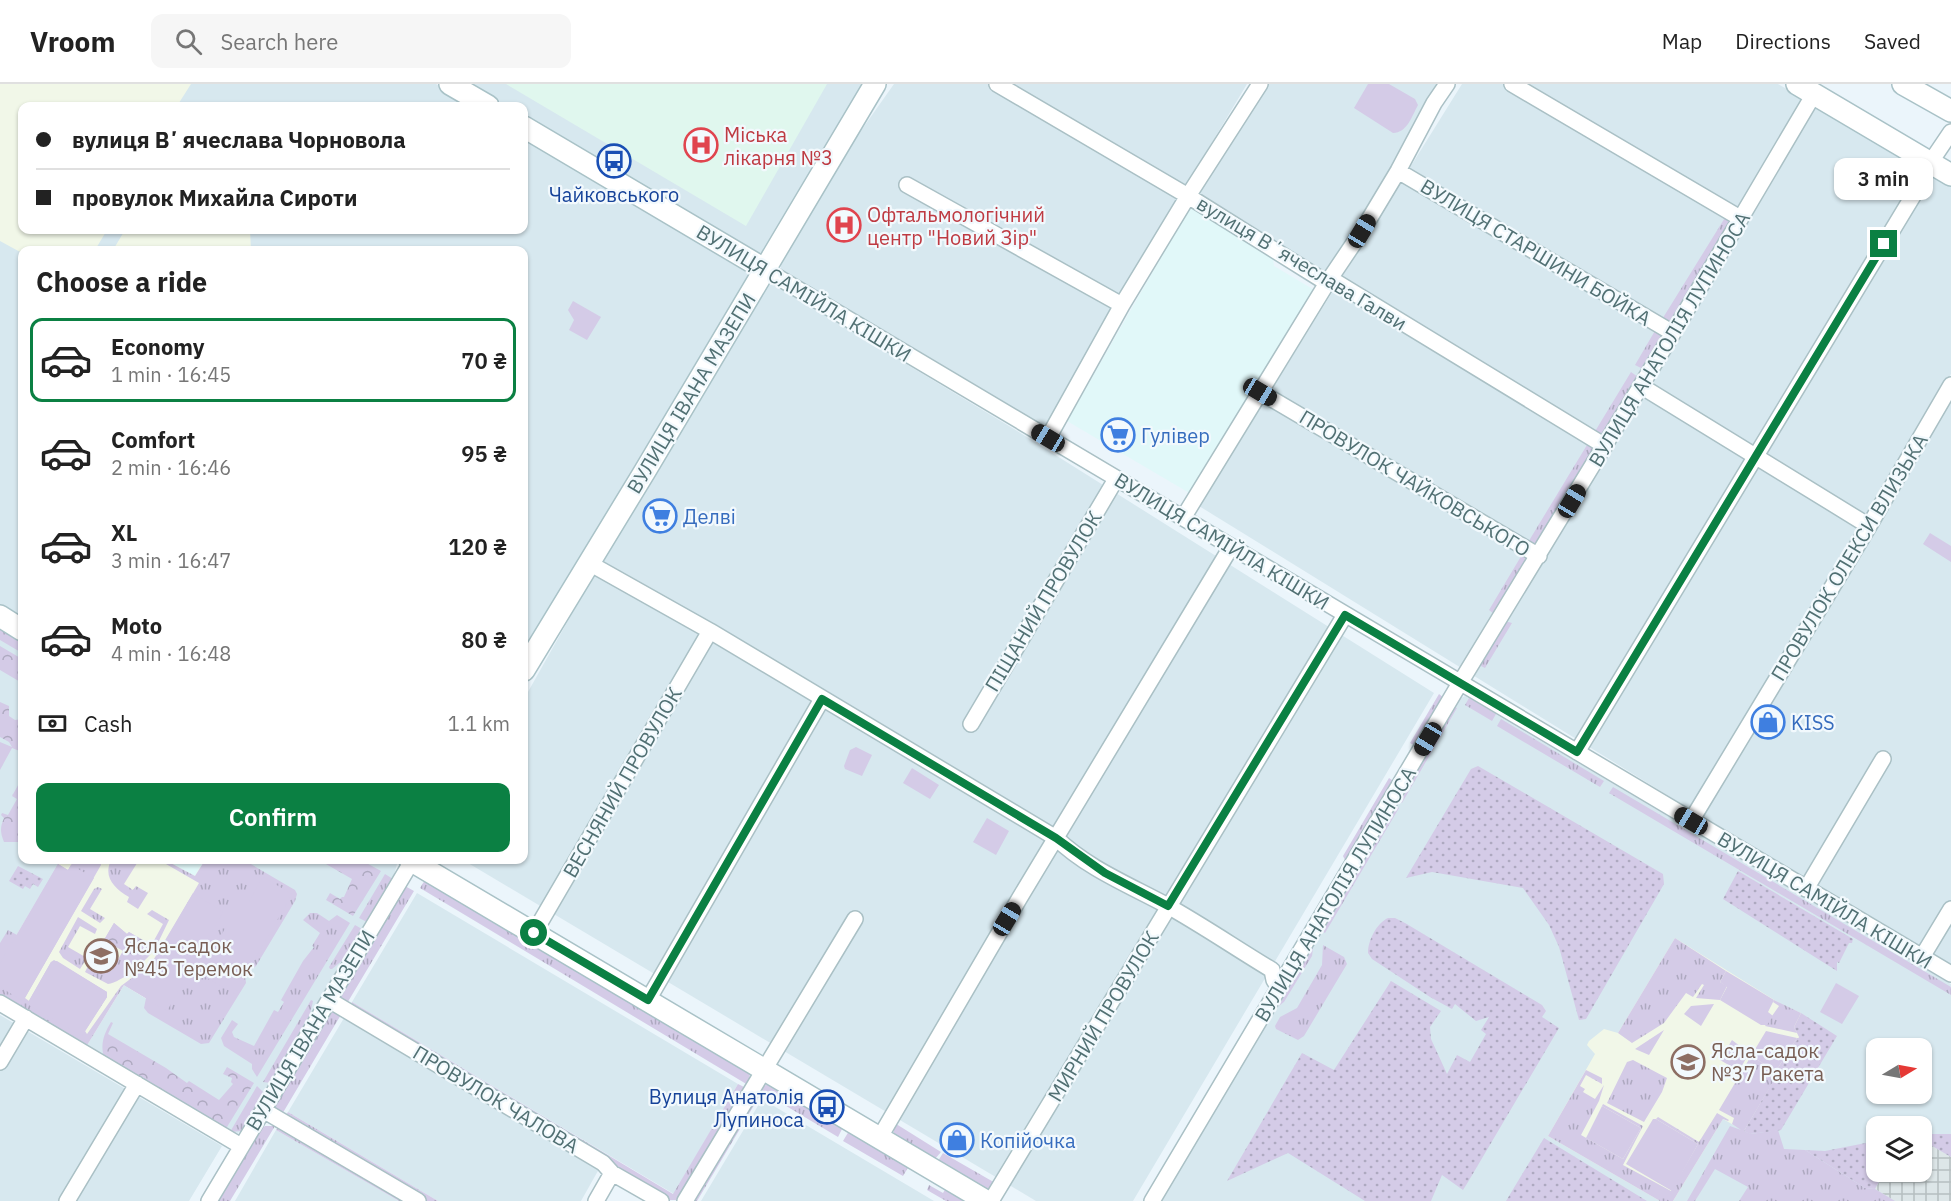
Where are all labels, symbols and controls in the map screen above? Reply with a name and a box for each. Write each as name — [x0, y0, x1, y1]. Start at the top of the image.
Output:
search box — [151, 14, 571, 68]
text: Vroom — [30, 23, 115, 60]
icon: search — [172, 25, 205, 58]
text: Search here — [220, 27, 338, 56]
text: Map — [1662, 27, 1702, 55]
text: Directions — [1735, 27, 1831, 55]
text: Saved — [1864, 27, 1921, 55]
place label: Міська лікарня №3 — [724, 121, 833, 171]
text: вулиця Вʼячеслава Чорновола — [72, 125, 406, 154]
hospital icon: Міська лікарня №3 — [683, 127, 719, 163]
bus stop icon: Чайковського — [596, 143, 632, 179]
callout: 3 min — [1834, 157, 1934, 199]
text: 3 min — [1858, 165, 1909, 192]
street label: ВУЛИЦЯ СТАРШИНИ БОЙКА — [1416, 172, 1656, 332]
place label: Чайковського — [549, 181, 679, 208]
text: провулок Михайла Сироти — [72, 183, 357, 212]
street label: вулиця Вʼячеслава Галви — [1192, 189, 1412, 337]
place label: Офтальмологічний центр "Новий Зір" — [867, 201, 1045, 251]
street label: ВУЛИЦЯ АНАТОЛІЯ ЛУПИНОСА — [1582, 206, 1756, 472]
hospital icon: Офтальмологічний центр "Новий Зір" — [826, 207, 862, 243]
car — [1345, 211, 1379, 251]
street label: ВУЛИЦЯ САМІЙЛА КІШКИ — [692, 218, 916, 368]
route end — [1870, 230, 1897, 257]
text: Choose a ride — [36, 264, 207, 299]
street label: ВУЛИЦЯ ІВАНА МАЗЕПИ — [620, 288, 762, 498]
text: Economy — [111, 332, 205, 361]
icon: car — [39, 333, 93, 387]
text: 70 ₴ — [461, 346, 507, 375]
text: 1 min · 16:45 — [111, 361, 231, 388]
car — [1240, 375, 1280, 409]
street label: ПРОВУЛОК ЧАЙКОВСЬКОГО — [1295, 403, 1535, 563]
supermarket icon: Гулівер — [1100, 417, 1136, 453]
car — [1028, 421, 1068, 455]
place label: Гулівер — [1141, 422, 1210, 449]
text: Comfort — [111, 425, 195, 454]
icon: car — [39, 426, 93, 480]
street label: ПРОВУЛОК ОЛЕКСИ ВЛИЗЬКА — [1764, 428, 1934, 686]
text: 95 ₴ — [461, 439, 507, 468]
text: 2 min · 16:46 — [111, 454, 231, 481]
street label: ВУЛИЦЯ САМІЙЛА КІШКИ — [1110, 466, 1334, 616]
car — [1555, 481, 1589, 521]
supermarket icon: Делві — [642, 498, 678, 534]
place label: Делві — [683, 503, 736, 530]
street label: ПІЩАНИЙ ПРОВУЛОК — [978, 506, 1108, 696]
text: XL — [111, 518, 137, 547]
icon: car — [39, 519, 93, 573]
text: 120 ₴ — [448, 532, 507, 561]
text: 3 min · 16:47 — [111, 547, 231, 574]
text: Moto — [111, 611, 162, 640]
icon: car — [39, 612, 93, 666]
text: 80 ₴ — [461, 625, 507, 654]
text: 4 min · 16:48 — [111, 640, 231, 667]
street label: ВЕСНЯНИЙ ПРОВУЛОК — [556, 682, 688, 882]
shop icon: KISS — [1750, 704, 1786, 740]
icon: cash — [36, 707, 69, 740]
text: Cash — [84, 709, 133, 738]
place label: KISS — [1791, 709, 1835, 736]
text: 1.1 km — [448, 710, 510, 737]
car — [1411, 719, 1445, 759]
street label: ВУЛИЦЯ АНАТОЛІЯ ЛУПИНОСА — [1248, 761, 1422, 1027]
button: Confirm — [36, 783, 510, 852]
car — [1671, 804, 1711, 838]
street label: ВУЛИЦЯ САМІЙЛА КІШКИ — [1713, 825, 1937, 975]
car — [990, 899, 1024, 939]
route start — [520, 919, 547, 946]
street label: ВУЛИЦЯ ІВАНА МАЗЕПИ — [239, 925, 381, 1135]
street label: МИРНИЙ ПРОВУЛОК — [1041, 926, 1165, 1106]
place label: Ясла-садок №45 Теремок — [124, 932, 253, 982]
school or university icon: Ясла-садок №45 Теремок — [83, 938, 119, 974]
place label: Ясла-садок №37 Ракета — [1711, 1037, 1824, 1087]
north arrow — [1866, 1038, 1932, 1104]
map controls — [1866, 1038, 1932, 1182]
street label: ПРОВУЛОК ЧАЛОВА — [408, 1039, 584, 1159]
school or university icon: Ясла-садок №37 Ракета — [1670, 1044, 1706, 1080]
place label: Вулиця Анатолія Лупиноса — [649, 1083, 804, 1133]
bus stop icon: Вулиця Анатолія Лупиноса — [809, 1089, 845, 1125]
button: layers — [1866, 1116, 1932, 1182]
shop icon: Копійочка — [939, 1122, 975, 1158]
place label: Копійочка — [980, 1127, 1076, 1154]

